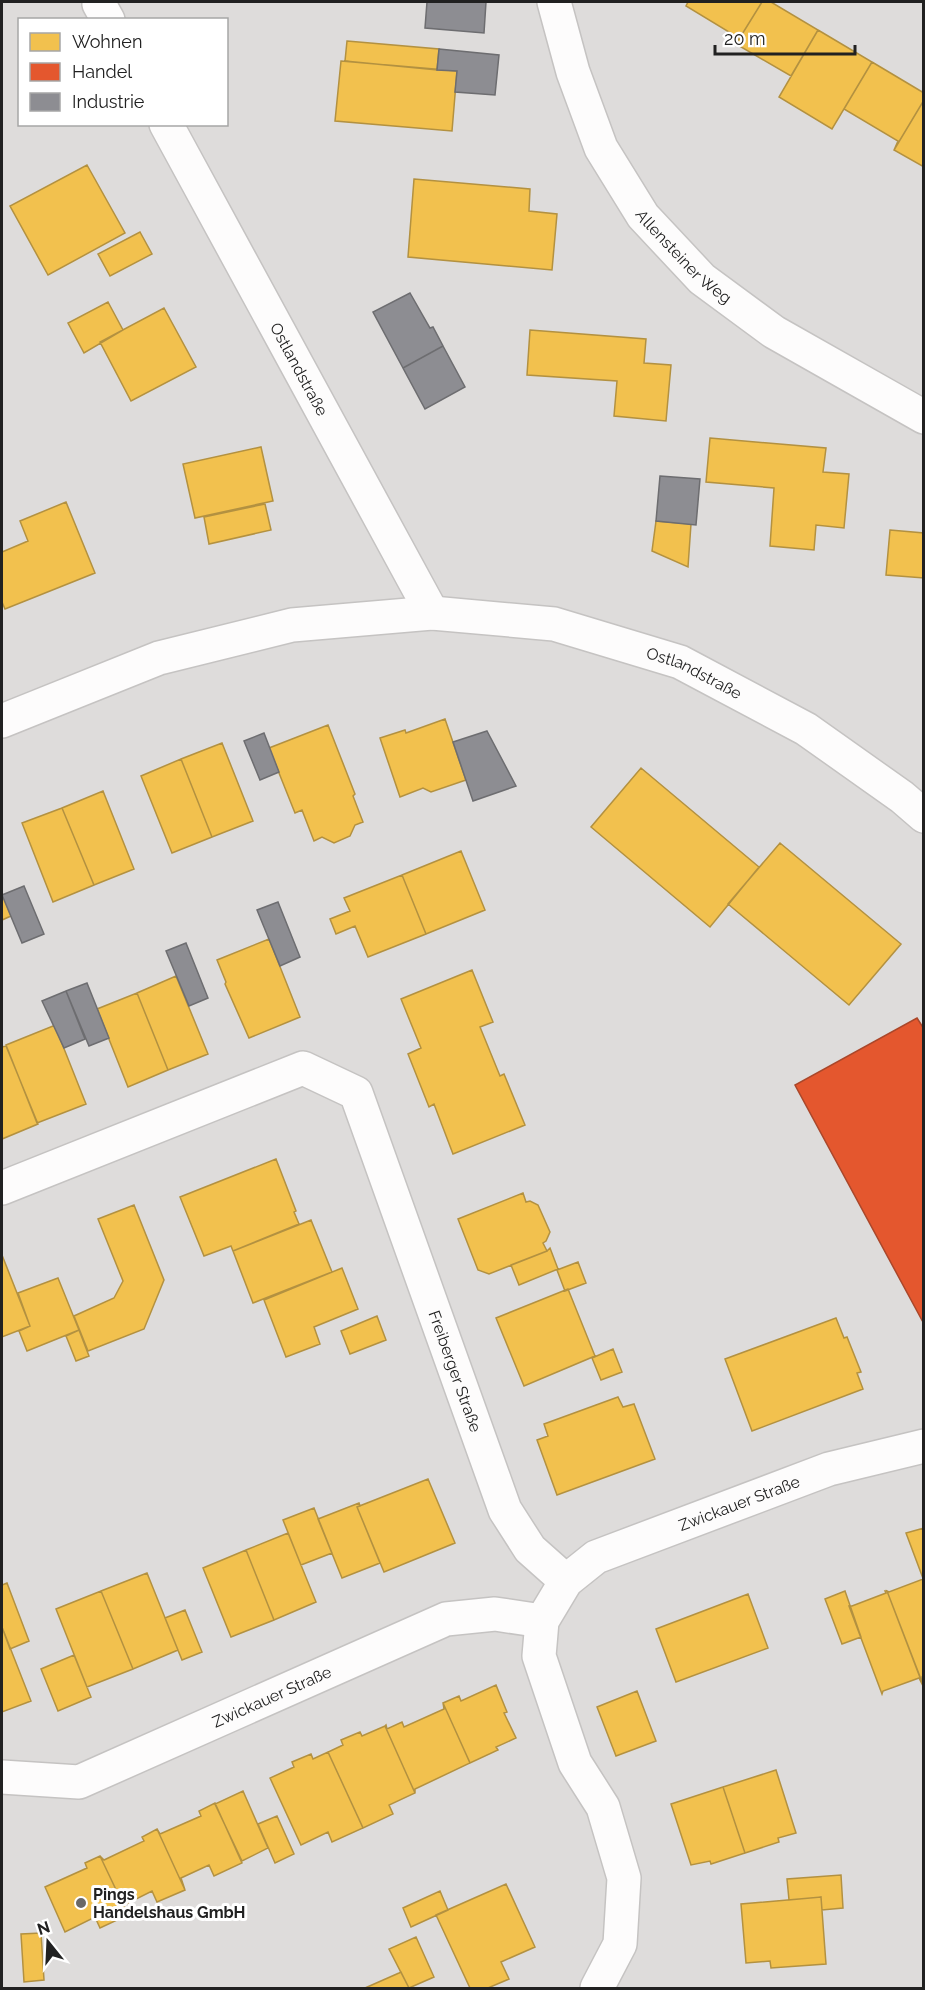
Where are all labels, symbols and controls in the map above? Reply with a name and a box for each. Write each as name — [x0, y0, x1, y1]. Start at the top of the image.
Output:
legend — [18, 18, 228, 126]
scale bar — [715, 18, 854, 56]
text: 20 m — [724, 28, 766, 49]
text: Wohnen — [72, 31, 142, 52]
text: Handel — [72, 61, 132, 82]
text: Industrie — [72, 91, 145, 112]
street label: Allensteiner Weg — [631, 206, 735, 308]
street label: Ostlandstraße — [266, 319, 332, 419]
street label: Ostlandstraße — [644, 643, 745, 703]
street label: Freiberger Straße — [424, 1308, 485, 1435]
street label: Zwickauer Straße — [676, 1472, 803, 1535]
street label: Zwickauer Straße — [210, 1662, 334, 1732]
place label: Pings Handelshaus GmbH — [93, 1885, 245, 1922]
marker: Pings Handelshaus GmbH — [74, 1896, 88, 1910]
north arrow — [18, 1912, 78, 1972]
text: N — [35, 1917, 52, 1939]

